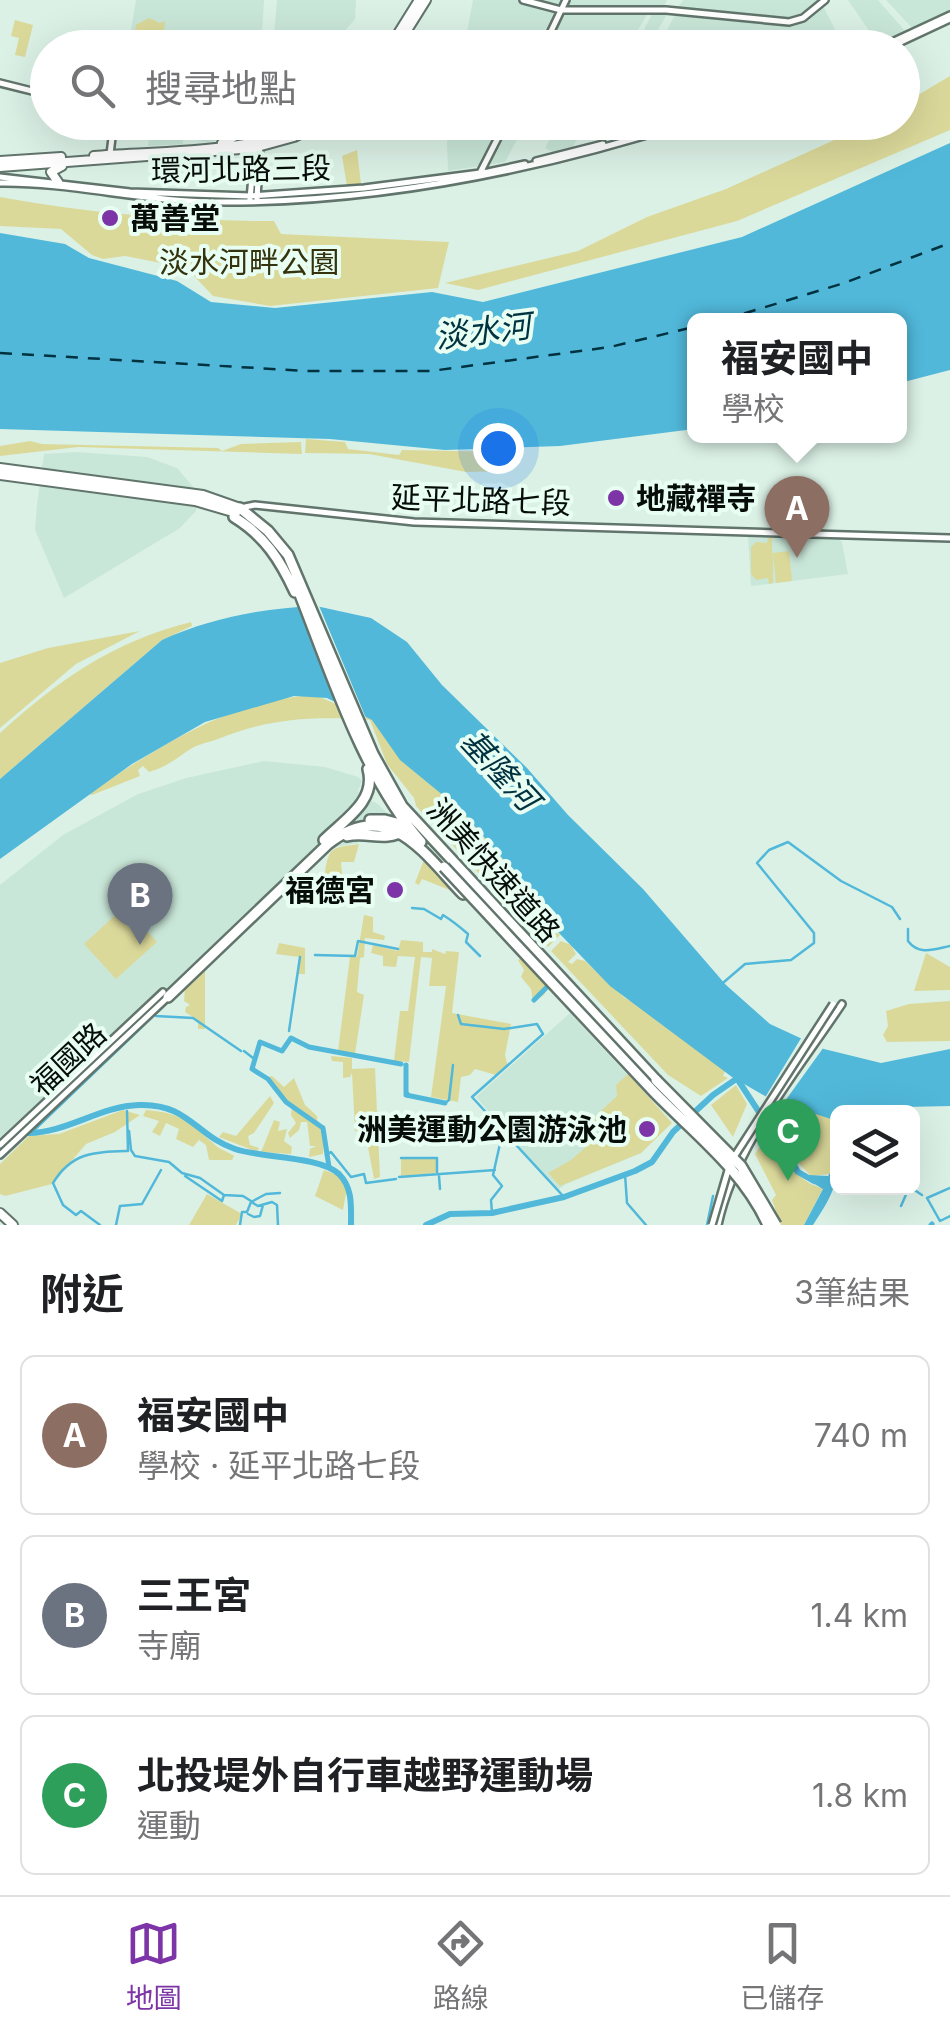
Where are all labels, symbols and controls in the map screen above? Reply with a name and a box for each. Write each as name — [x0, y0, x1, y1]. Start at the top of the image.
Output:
search box — [30, 30, 920, 140]
icon: search — [65, 58, 120, 113]
text: 搜尋地點 — [145, 65, 297, 111]
street label: 環河北路三段 — [151, 149, 331, 189]
place label: 萬善堂 — [130, 200, 220, 236]
marker: 萬善堂 — [99, 207, 121, 229]
park label: 淡水河畔公園 — [159, 244, 339, 280]
water label: 淡水河 — [433, 305, 539, 356]
popup — [687, 313, 907, 443]
text: 福安國中 — [721, 335, 873, 381]
text: 學校 — [721, 389, 785, 428]
your location — [473, 423, 524, 474]
pin: A — [764, 476, 830, 558]
street label: 延平北路七段 — [390, 479, 572, 521]
place label: 地藏禪寺 — [636, 480, 756, 516]
marker: 地藏禪寺 — [605, 487, 627, 509]
water label: 基隆河 — [453, 722, 551, 823]
street label: 洲美快速道路 — [420, 791, 568, 949]
pin: B — [108, 862, 172, 945]
place label: 福德宮 — [285, 872, 375, 908]
marker: 福德宮 — [384, 879, 406, 901]
street label: 福國路 — [23, 1015, 113, 1103]
pin: C — [756, 1098, 820, 1181]
map controls — [830, 1105, 920, 1195]
button: layers — [830, 1105, 920, 1195]
place label: 洲美運動公園游泳池 — [357, 1111, 627, 1147]
marker: 洲美運動公園游泳池 — [636, 1118, 658, 1140]
text: 附近 — [40, 1268, 124, 1319]
text: 3筆結果 — [794, 1273, 910, 1312]
text: 福安國中 — [137, 1392, 289, 1438]
text: A — [63, 1416, 86, 1455]
text: 740 m — [814, 1416, 908, 1455]
text: 學校 · 延平北路七段 — [137, 1446, 420, 1485]
text: 三王宮 — [137, 1572, 251, 1618]
text: B — [64, 1596, 85, 1635]
text: 1.4 km — [811, 1596, 908, 1635]
text: 寺廟 — [137, 1626, 201, 1665]
text: 北投堤外自行車越野運動場 — [137, 1752, 593, 1798]
text: C — [63, 1776, 86, 1815]
text: 1.8 km — [812, 1776, 908, 1815]
text: 運動 — [137, 1806, 201, 1845]
tab: 地圖 — [126, 1916, 182, 2016]
tab: 路線 — [433, 1916, 489, 2016]
tab: 已儲存 — [740, 1916, 824, 2016]

